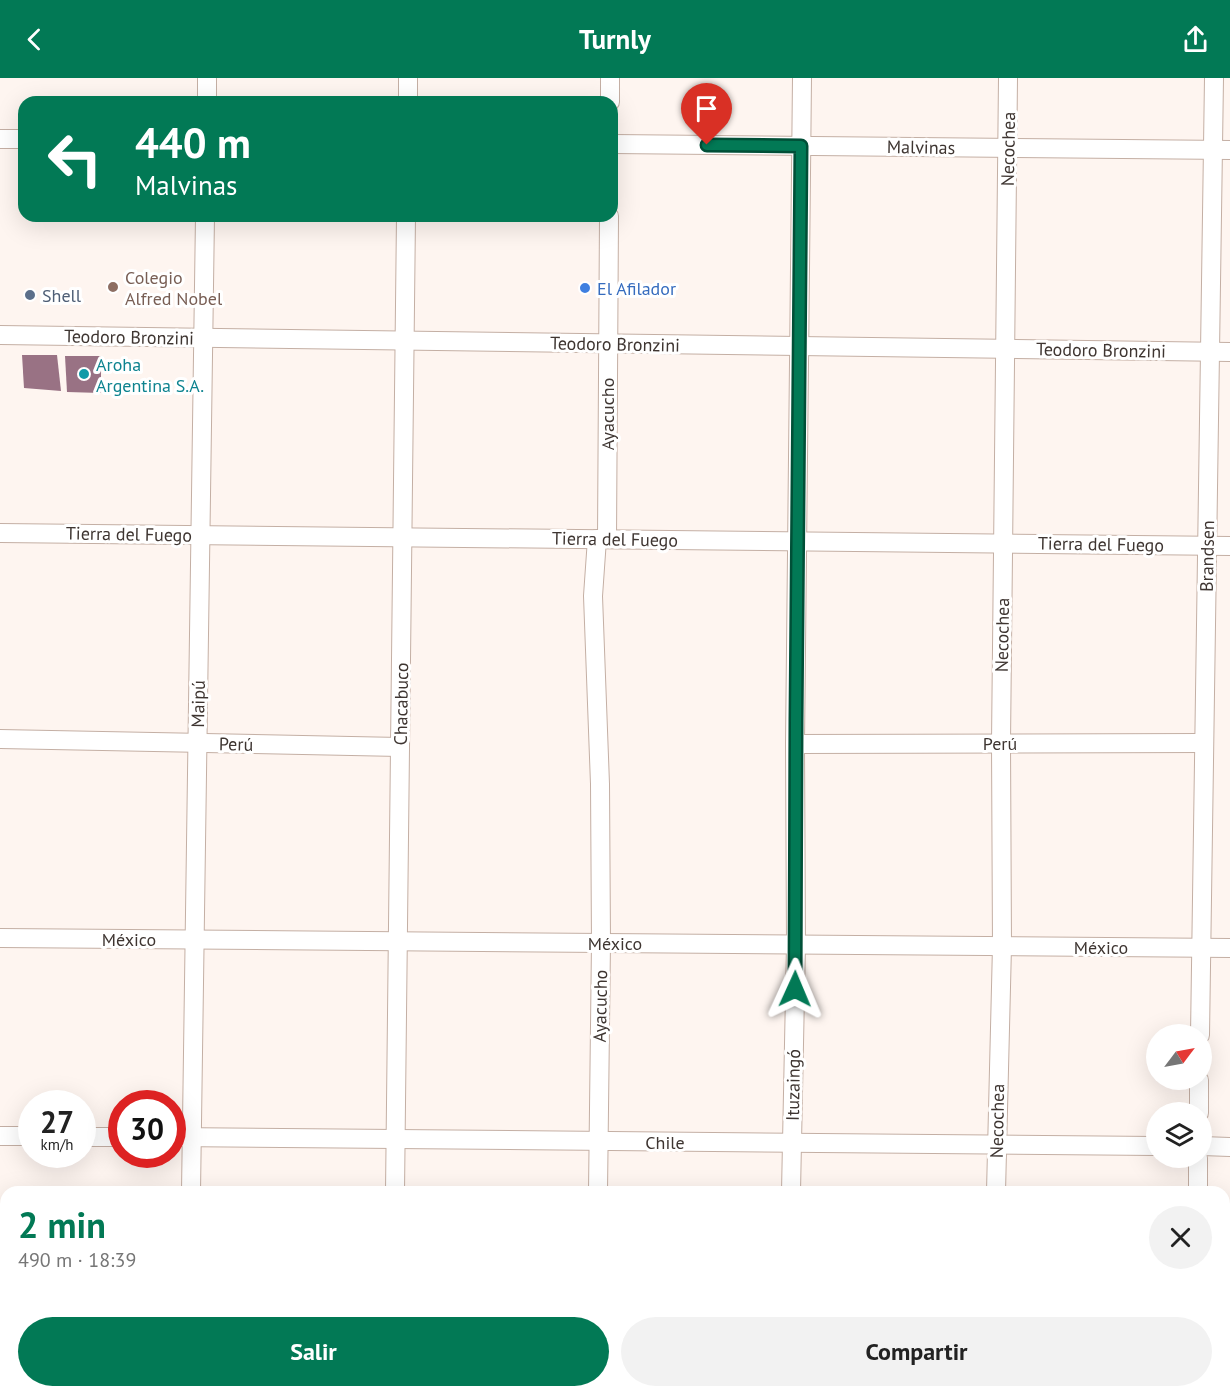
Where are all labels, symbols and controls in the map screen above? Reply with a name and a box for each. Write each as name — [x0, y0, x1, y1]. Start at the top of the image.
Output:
text: Turnly — [579, 22, 651, 56]
icon: back — [18, 23, 51, 56]
icon: share — [1179, 23, 1212, 56]
pin — [681, 83, 732, 145]
icon: arrive — [690, 92, 723, 125]
street label: Necochea — [996, 112, 1020, 186]
text: 440 m — [135, 115, 251, 170]
icon: left — [36, 120, 114, 198]
street label: Malvinas — [887, 135, 955, 159]
text: Malvinas — [135, 168, 237, 202]
place label: Colegio Alfred Nobel — [125, 266, 223, 310]
place label: El Afilador — [597, 277, 676, 300]
marker: Colegio Alfred Nobel — [106, 280, 120, 294]
marker: El Afilador — [578, 281, 592, 295]
place label: Shell — [42, 284, 82, 307]
marker: Shell — [23, 288, 37, 302]
street label: Teodoro Bronzini — [64, 324, 194, 350]
street label: Teodoro Bronzini — [550, 331, 680, 357]
street label: Teodoro Bronzini — [1036, 337, 1166, 363]
place label: Aroha Argentina S.A. — [96, 353, 204, 397]
marker: Aroha Argentina S.A. — [77, 367, 91, 381]
street label: Ayacucho — [596, 378, 619, 450]
street label: Brandsen — [1195, 520, 1219, 592]
street label: Tierra del Fuego — [66, 521, 192, 547]
street label: Tierra del Fuego — [552, 526, 678, 552]
street label: Tierra del Fuego — [1038, 531, 1164, 557]
street label: Necochea — [990, 598, 1014, 672]
street label: Chacabuco — [389, 662, 413, 746]
street label: Maipú — [186, 680, 210, 728]
street label: Perú — [219, 732, 253, 756]
street label: Perú — [983, 732, 1017, 755]
street label: México — [102, 928, 156, 951]
street label: México — [588, 932, 642, 955]
street label: México — [1074, 936, 1128, 959]
position arrow — [763, 957, 827, 1021]
street label: Ayacucho — [588, 969, 612, 1043]
north arrow — [1146, 1024, 1212, 1090]
map controls — [1146, 1024, 1212, 1168]
street label: Ituzaingó — [781, 1049, 805, 1121]
street label: Necochea — [985, 1084, 1009, 1158]
speed limit sign: 30 — [108, 1090, 186, 1168]
text: 27 — [40, 1102, 74, 1141]
button: layers — [1146, 1102, 1212, 1168]
street label: Chile — [645, 1131, 685, 1154]
text: km/h — [41, 1135, 73, 1154]
text: 2 min — [18, 1201, 106, 1248]
button: close — [1149, 1206, 1212, 1269]
text: 490 m · 18:39 — [18, 1247, 136, 1273]
button: Salir — [18, 1317, 609, 1386]
button: Compartir — [621, 1317, 1212, 1386]

